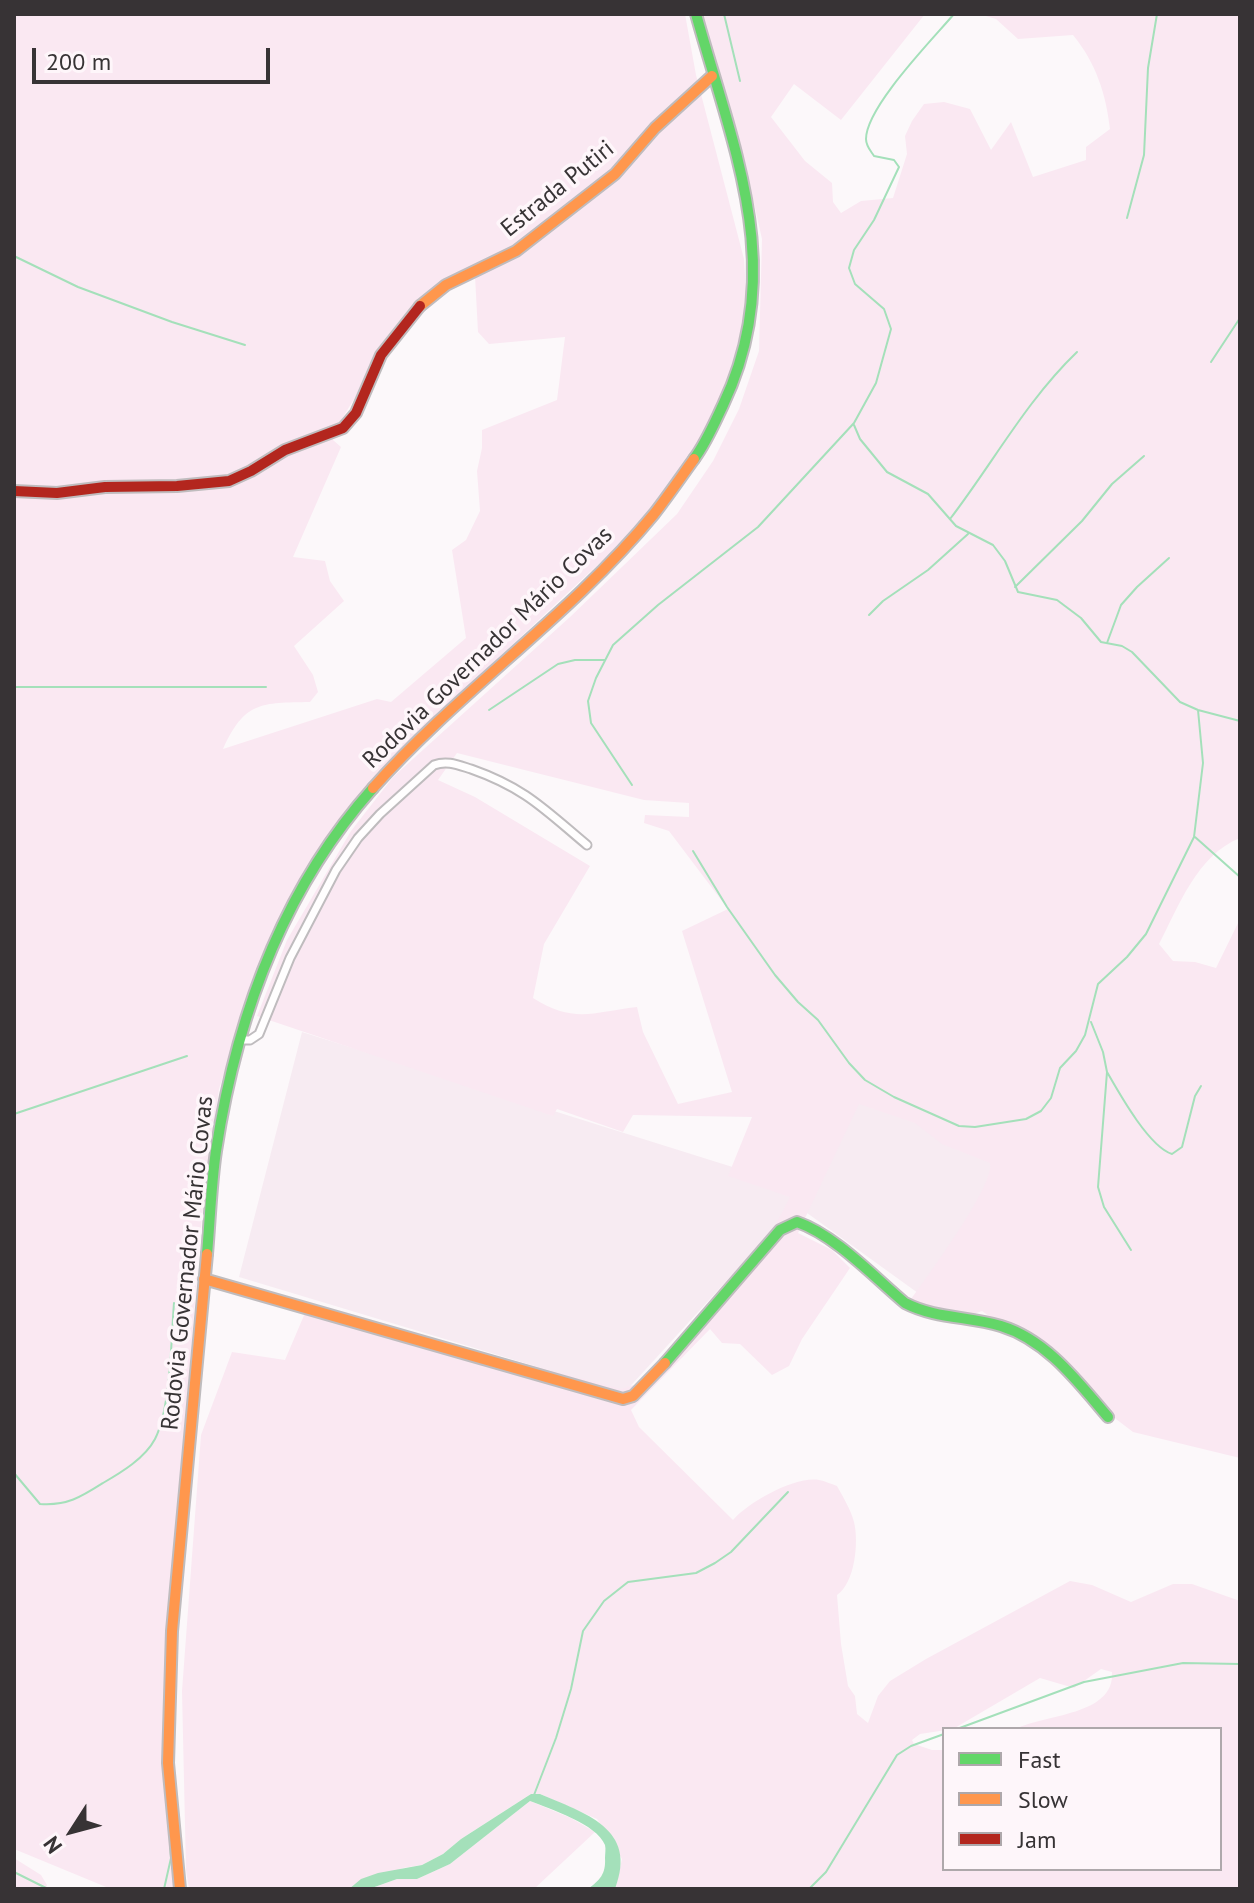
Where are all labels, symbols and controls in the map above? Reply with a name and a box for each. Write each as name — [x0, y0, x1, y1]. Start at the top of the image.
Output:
scale bar — [36, 32, 274, 82]
text: 200 m — [46, 46, 111, 77]
street label: Estrada Putiri — [496, 135, 620, 243]
street label: Rodovia Governador Mário Covas — [357, 521, 619, 775]
street label: Rodovia Governador Mário Covas — [156, 1094, 220, 1432]
legend — [942, 1727, 1222, 1871]
text: Fast — [1018, 1744, 1061, 1775]
text: Slow — [1018, 1784, 1068, 1815]
north arrow — [32, 1791, 112, 1871]
text: Jam — [1018, 1824, 1056, 1855]
text: N — [37, 1831, 68, 1859]

